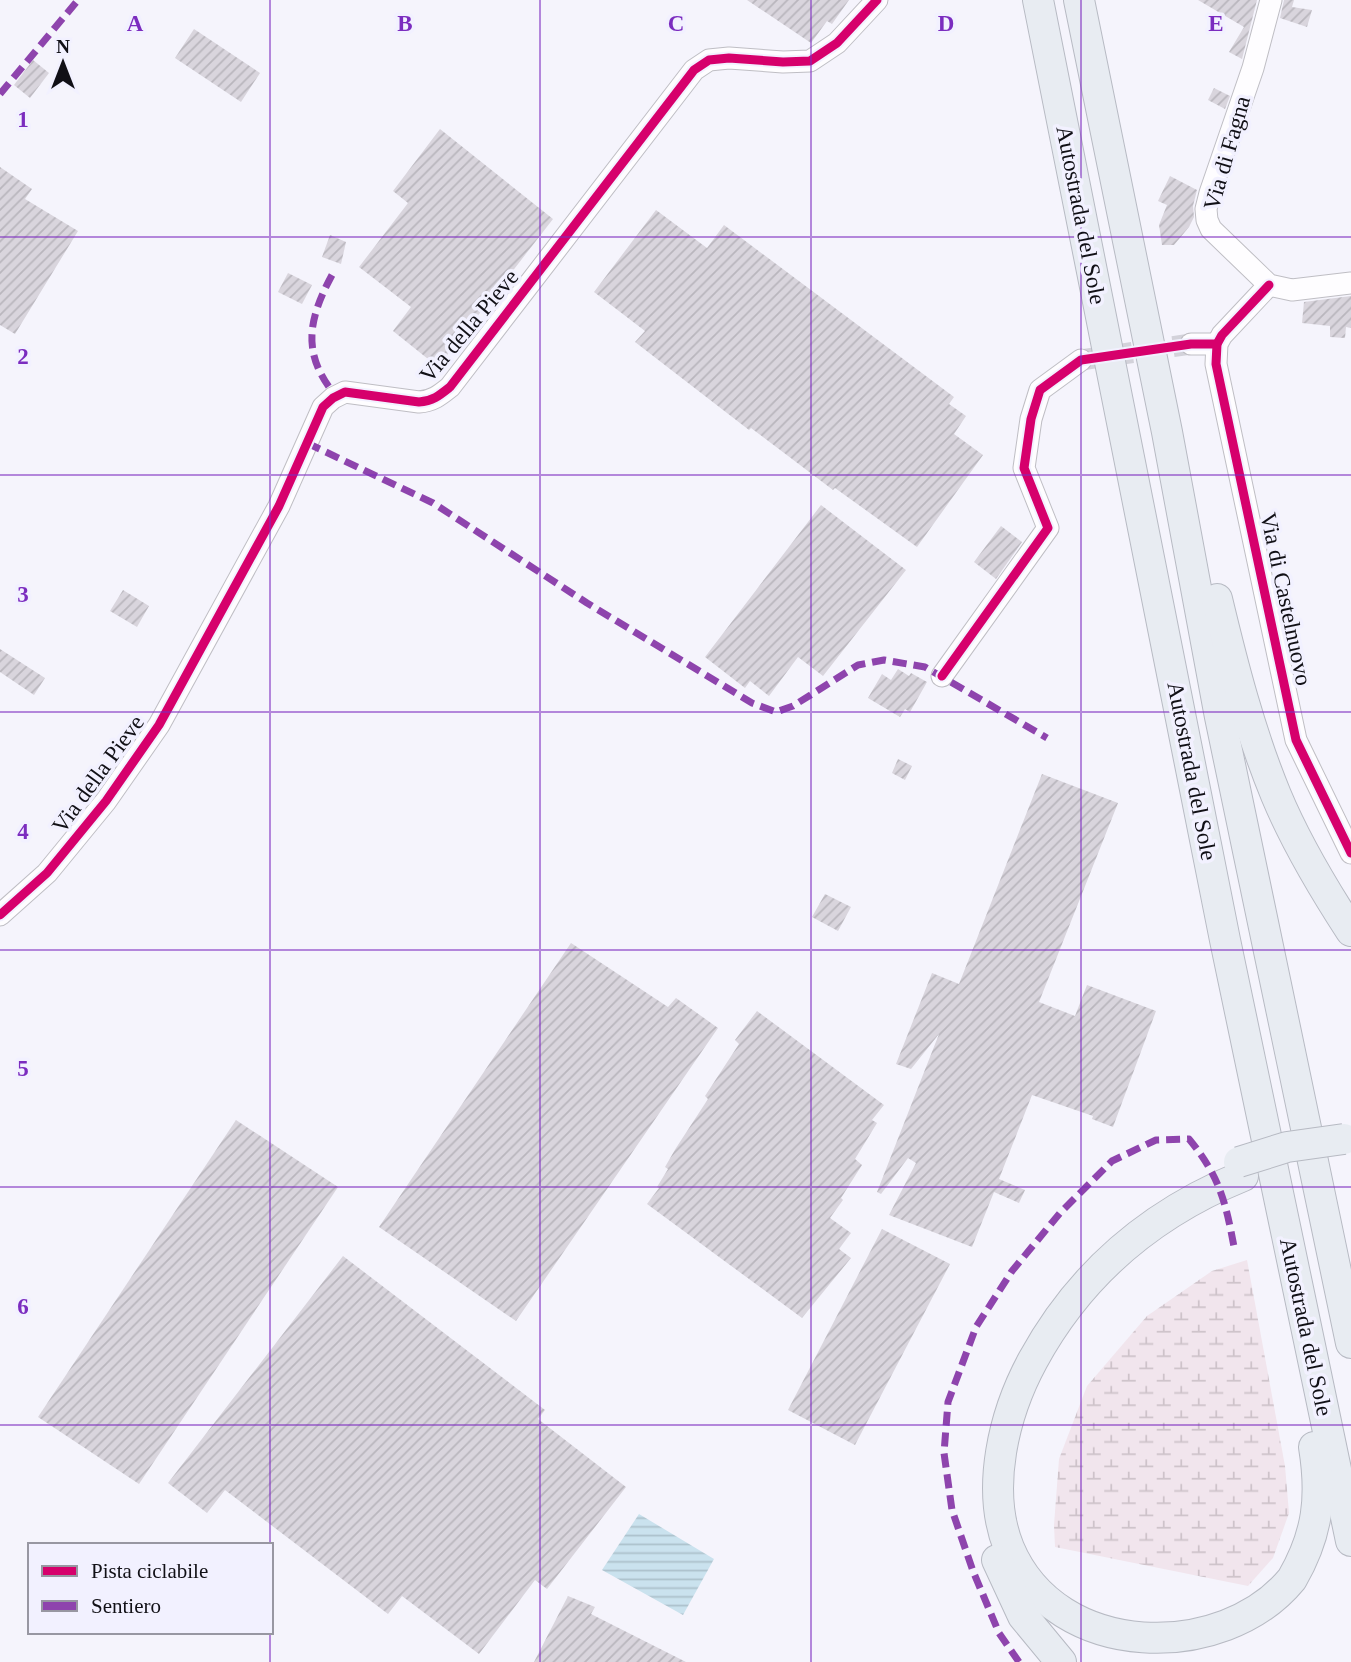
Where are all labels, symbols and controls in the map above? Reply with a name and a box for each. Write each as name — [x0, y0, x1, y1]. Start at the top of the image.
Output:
text: A — [127, 11, 144, 36]
text: B — [397, 11, 413, 36]
text: C — [668, 11, 684, 36]
text: D — [938, 11, 954, 36]
text: E — [1208, 11, 1224, 36]
north arrow — [28, 28, 98, 98]
text: N — [56, 36, 70, 57]
street label: Via di Fagna — [1199, 93, 1255, 213]
text: 1 — [17, 107, 29, 132]
street label: Autostrada del Sole — [1051, 124, 1111, 306]
street label: Via della Pieve — [415, 265, 523, 387]
text: 2 — [17, 344, 29, 369]
street label: Via di Castelnuovo — [1255, 510, 1317, 688]
text: 3 — [17, 582, 29, 607]
street label: Autostrada del Sole — [1162, 680, 1222, 862]
street label: Via della Pieve — [47, 710, 149, 838]
text: 4 — [17, 819, 29, 844]
text: 5 — [17, 1056, 29, 1081]
street label: Autostrada del Sole — [1275, 1236, 1337, 1418]
text: 6 — [17, 1294, 29, 1319]
legend — [28, 1543, 273, 1634]
text: Pista ciclabile — [91, 1559, 208, 1583]
text: Sentiero — [91, 1594, 161, 1618]

